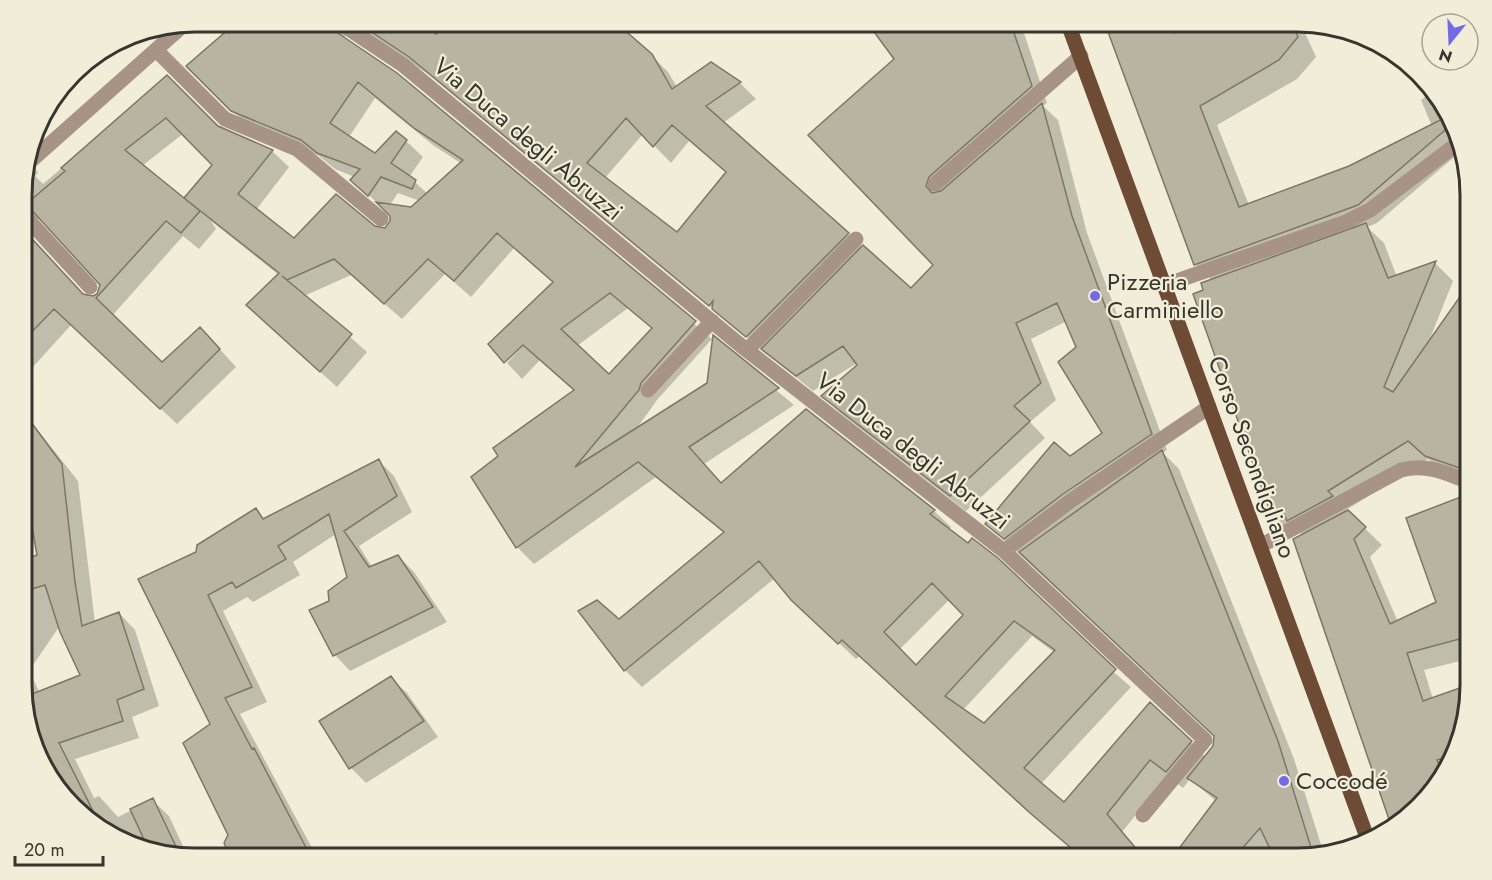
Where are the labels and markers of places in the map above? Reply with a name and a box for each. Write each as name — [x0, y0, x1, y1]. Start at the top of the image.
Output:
place label: Pizzeria Carminiello — [1107, 264, 1224, 327]
marker: Pizzeria Carminiello — [1088, 289, 1102, 303]
place label: Coccodé — [1296, 763, 1388, 798]
marker: Coccodé — [1277, 774, 1291, 788]

